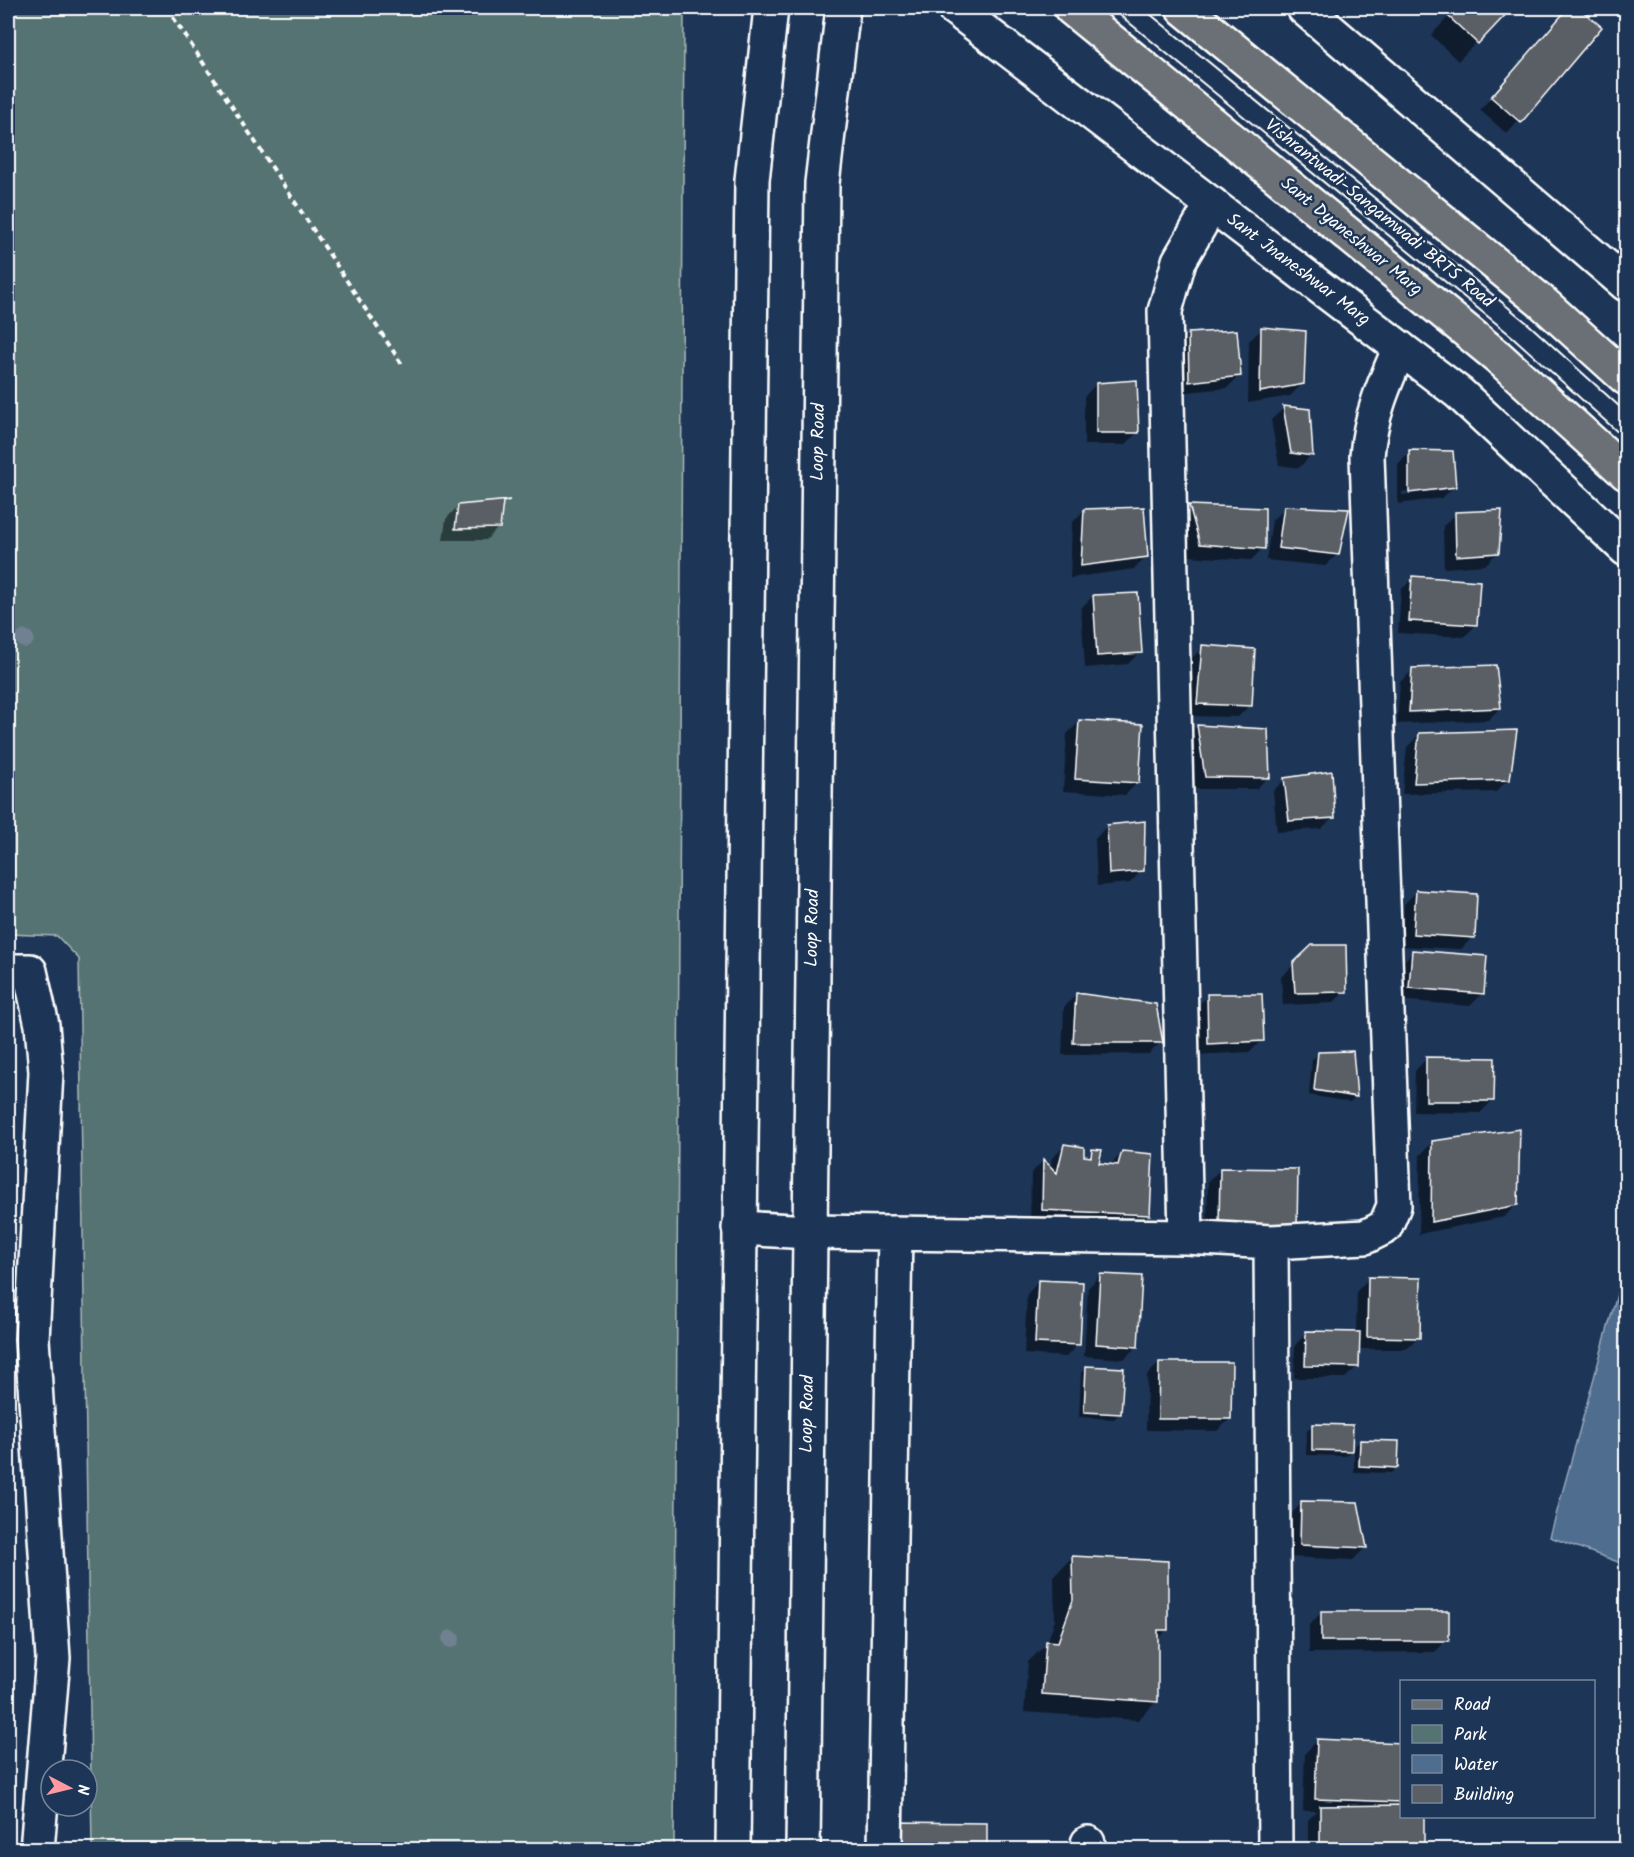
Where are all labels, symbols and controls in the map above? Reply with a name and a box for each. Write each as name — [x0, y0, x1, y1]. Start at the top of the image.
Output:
street label: Vishrantwadi-Sangamwadi BRTS Road — [1258, 112, 1501, 317]
street label: Sant Dyaneshwar Marg — [1273, 170, 1429, 304]
street label: Sant Jnaneshwar Marg — [1220, 206, 1376, 334]
street label: Loop Road — [804, 402, 834, 481]
street label: Loop Road — [798, 888, 828, 967]
street label: Loop Road — [793, 1374, 823, 1453]
legend — [1400, 1680, 1595, 1818]
text: Road — [1454, 1691, 1491, 1720]
text: Park — [1454, 1721, 1487, 1750]
text: Water — [1454, 1751, 1499, 1780]
north arrow — [39, 1758, 99, 1818]
text: Building — [1454, 1781, 1514, 1810]
text: N — [69, 1783, 95, 1796]

